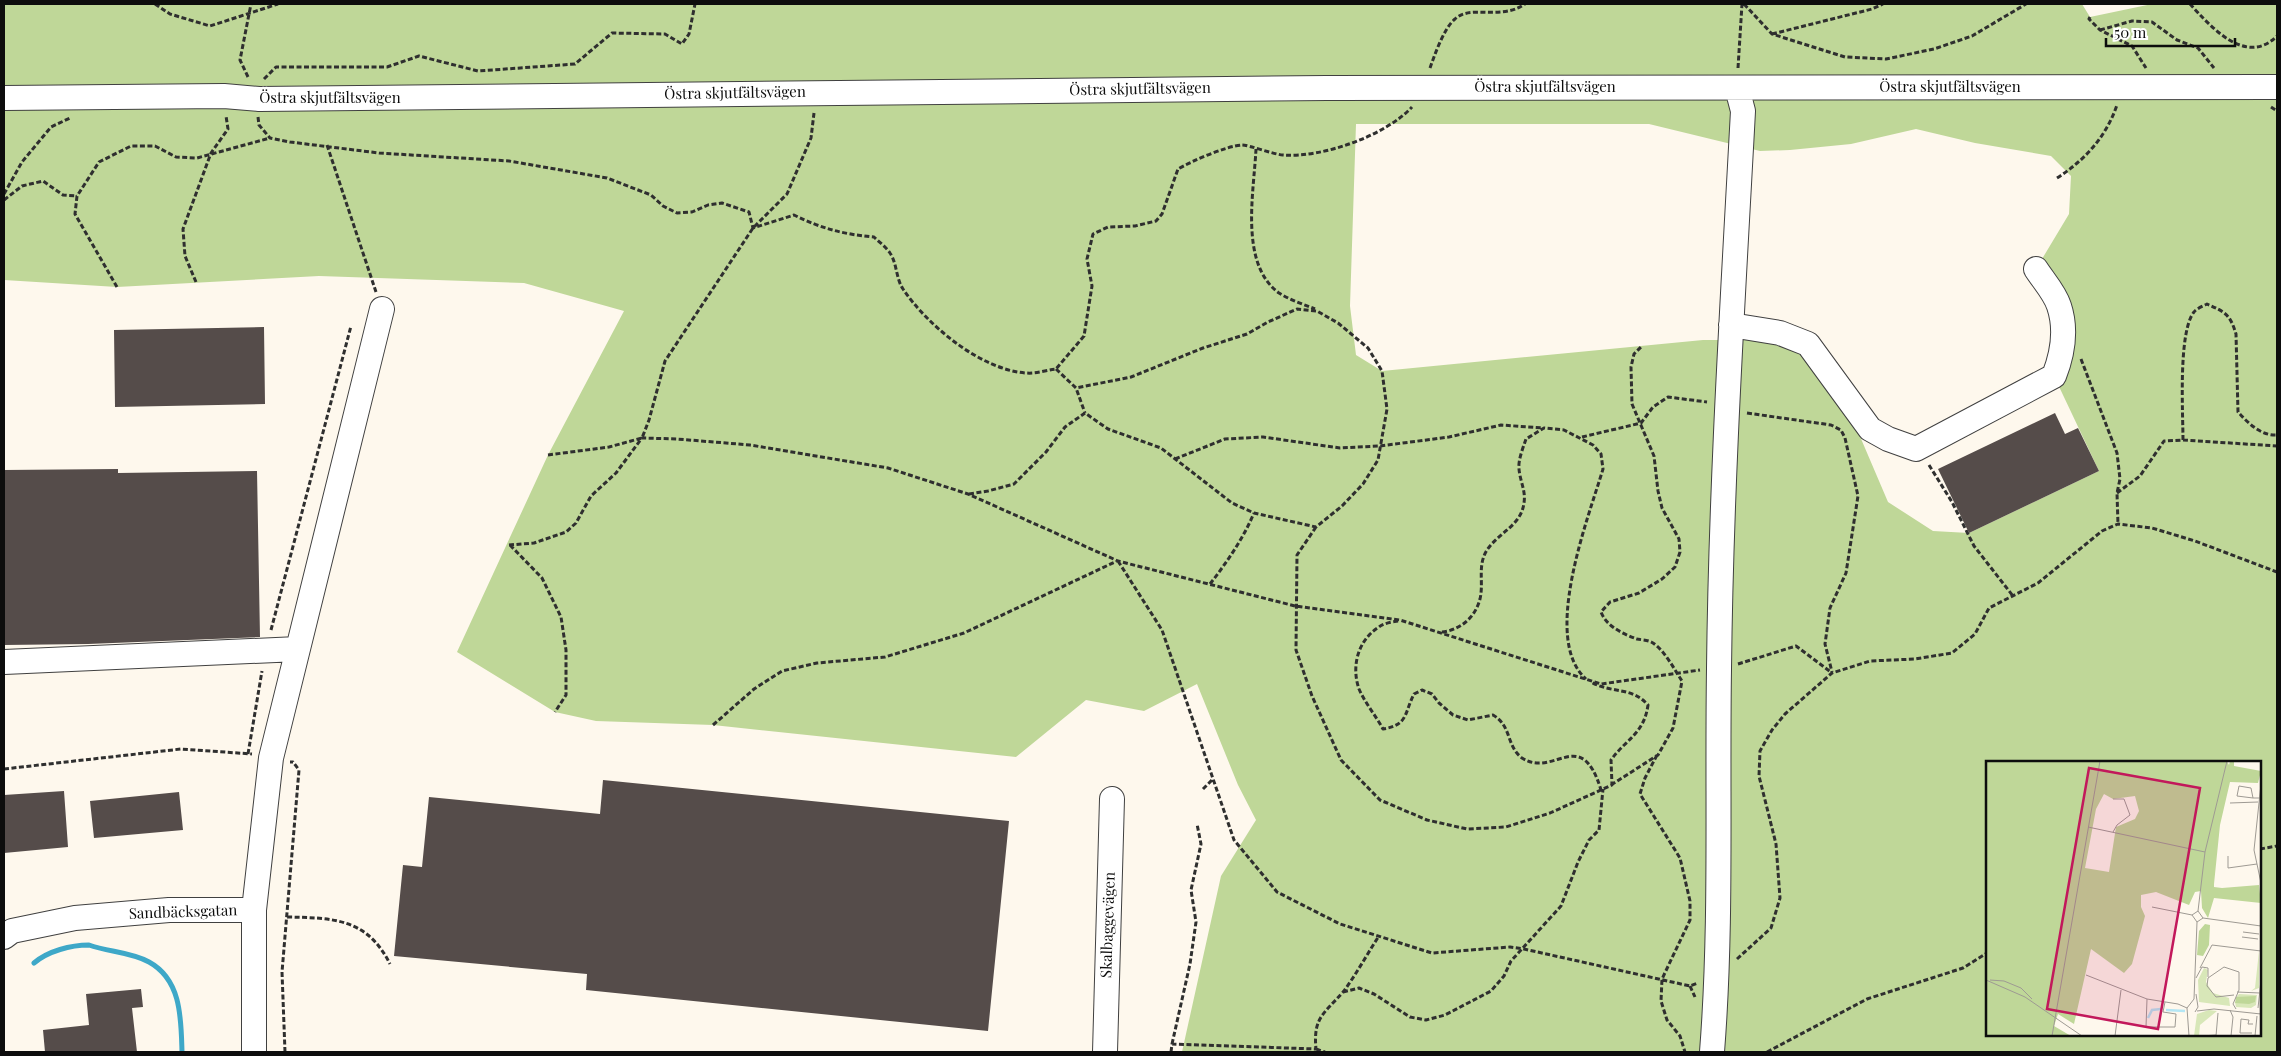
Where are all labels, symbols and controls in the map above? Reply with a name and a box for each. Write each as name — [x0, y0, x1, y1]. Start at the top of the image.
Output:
scale bar — [2106, 15, 2235, 47]
text: 50 m — [2114, 22, 2147, 42]
street label: Östra skjutfältsvägen — [1474, 76, 1616, 96]
street label: Östra skjutfältsvägen — [1879, 76, 2021, 96]
street label: Östra skjutfältsvägen — [1069, 77, 1211, 99]
street label: Östra skjutfältsvägen — [664, 81, 806, 103]
street label: Östra skjutfältsvägen — [259, 87, 401, 107]
inset map — [1986, 761, 2261, 1036]
street label: Skalbaggevägen — [1095, 872, 1119, 978]
street label: Sandbäcksgatan — [128, 899, 238, 923]

